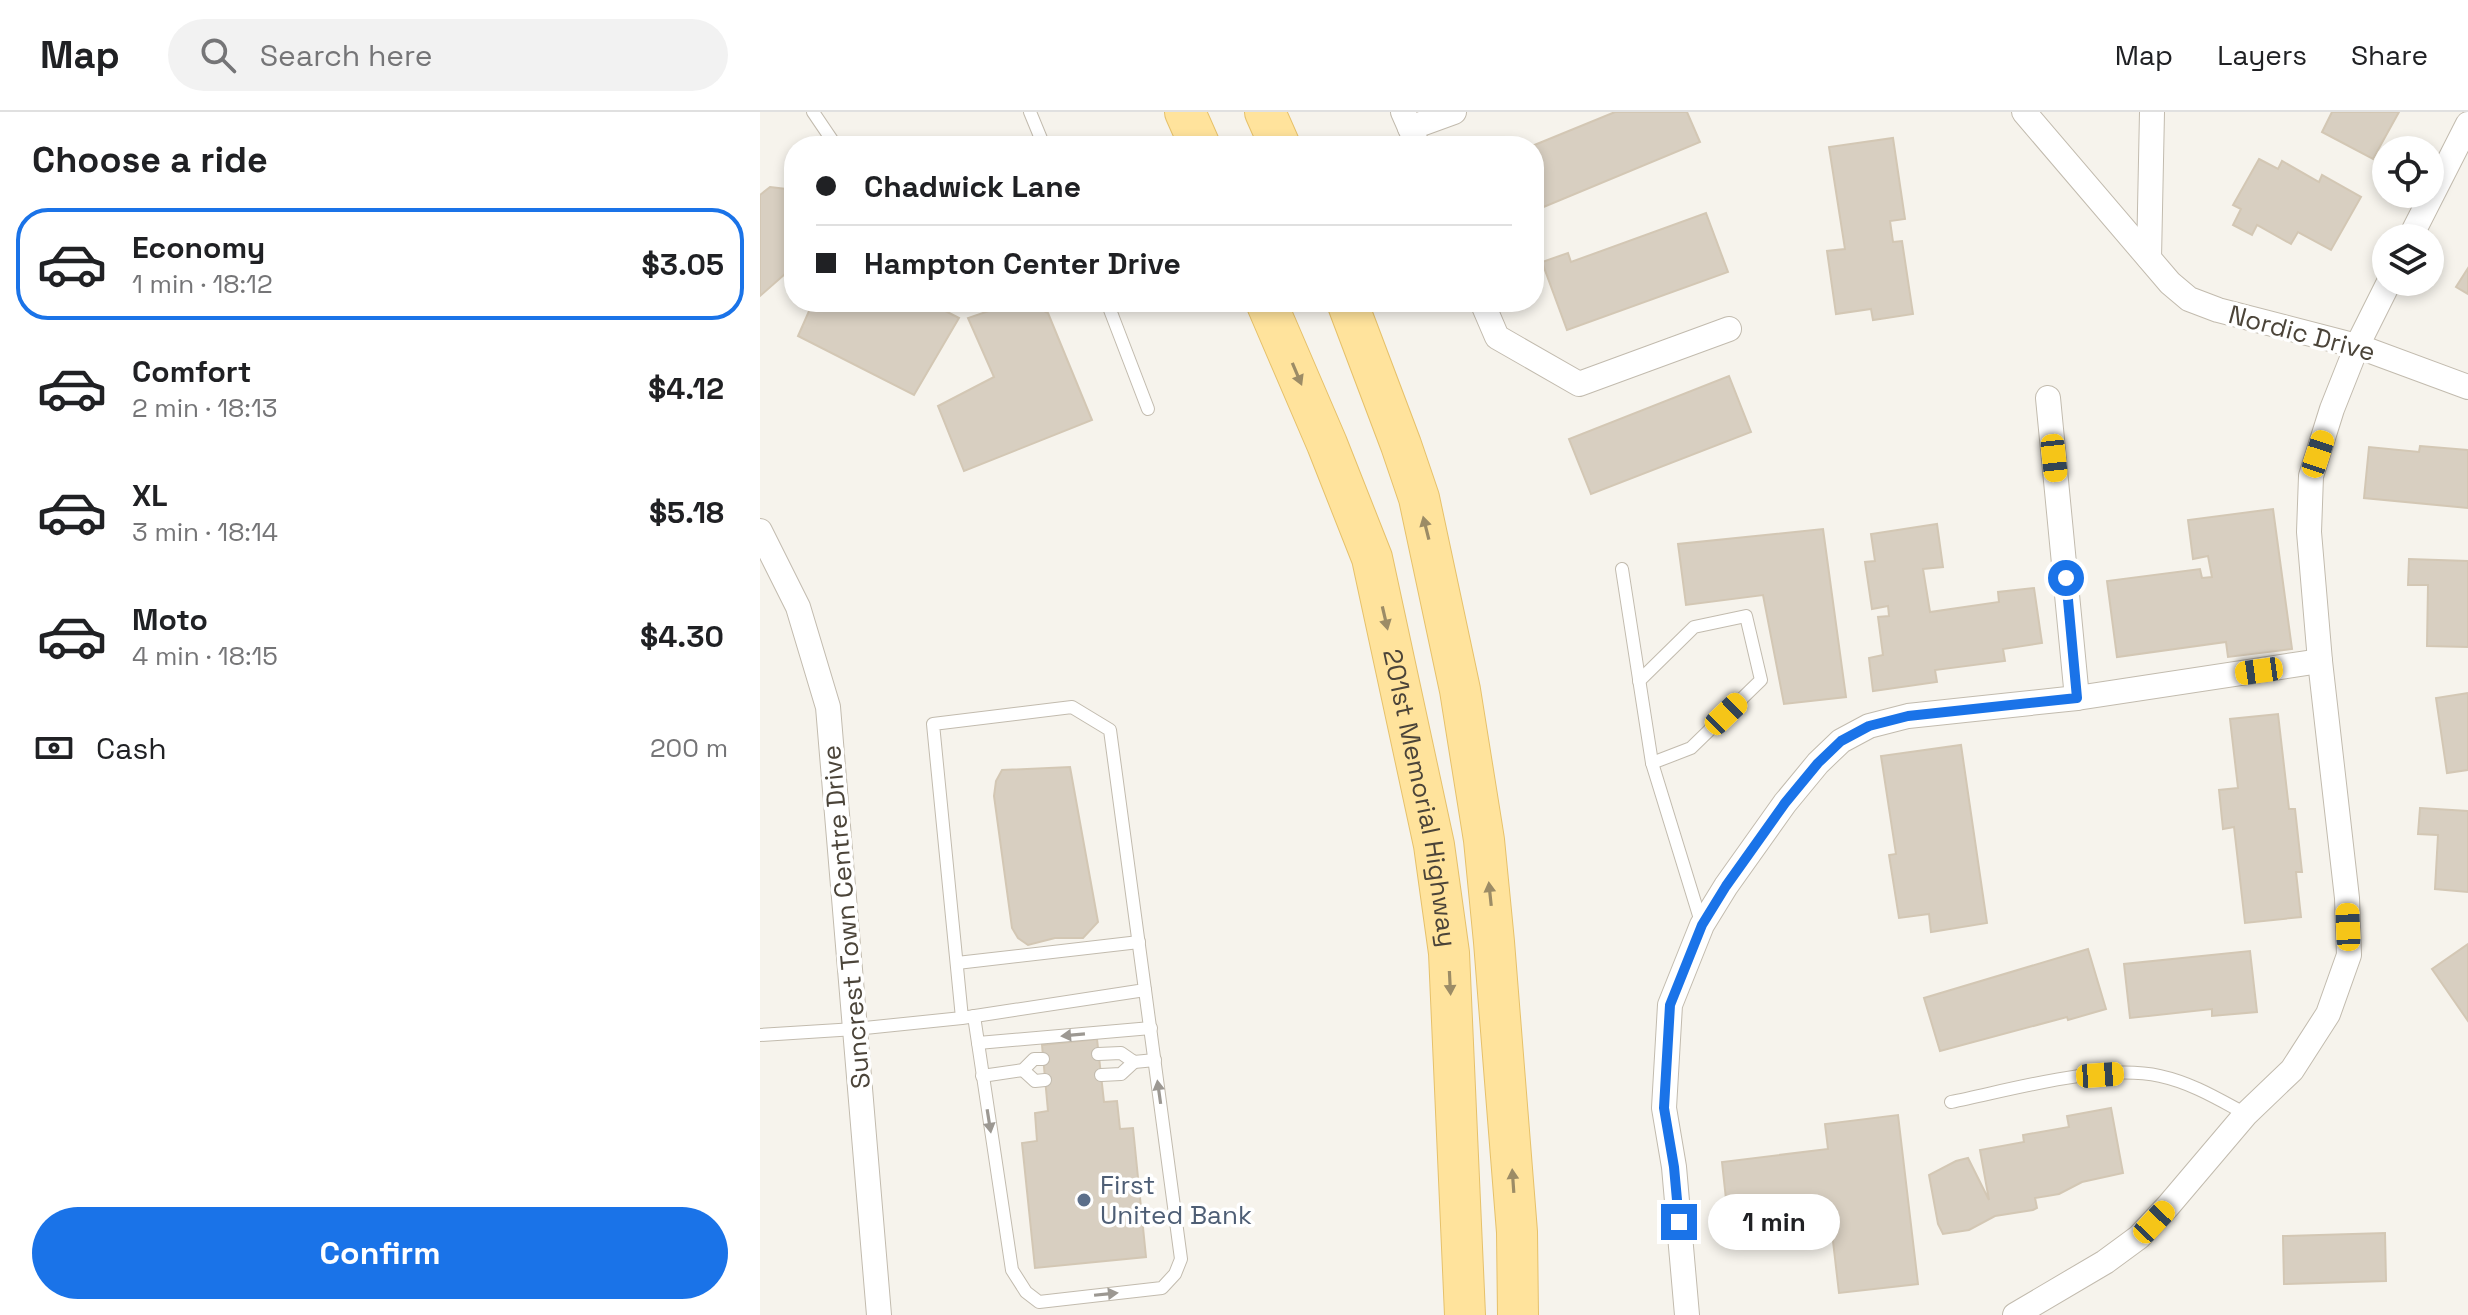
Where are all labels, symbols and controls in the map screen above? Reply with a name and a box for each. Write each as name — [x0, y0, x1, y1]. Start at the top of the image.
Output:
search box — [168, 19, 728, 91]
text: Map — [40, 31, 120, 79]
icon: search — [196, 33, 240, 77]
text: Search here — [260, 36, 433, 75]
text: Map — [2115, 37, 2173, 73]
text: Layers — [2217, 37, 2307, 73]
text: Share — [2351, 37, 2428, 73]
map controls — [2372, 136, 2444, 296]
button: locate — [2372, 136, 2444, 208]
text: Choose a ride — [32, 137, 268, 183]
text: Chadwick Lane — [864, 167, 1081, 206]
button: layers — [2372, 224, 2444, 296]
icon: car — [36, 228, 108, 300]
text: Economy — [132, 228, 265, 267]
text: Hampton Center Drive — [864, 244, 1181, 283]
text: $3.05 — [642, 245, 724, 284]
text: 1 min · 18:12 — [132, 267, 273, 301]
street label: Nordic Drive — [2225, 297, 2379, 369]
icon: car — [36, 352, 108, 424]
text: Comfort — [132, 352, 251, 391]
one-way arrow — [1290, 362, 1303, 386]
text: $4.12 — [648, 369, 724, 408]
text: 2 min · 18:13 — [132, 391, 277, 425]
car — [2299, 427, 2337, 481]
car — [2040, 433, 2068, 483]
icon: car — [36, 476, 108, 548]
text: XL — [132, 476, 168, 515]
text: $5.18 — [649, 493, 724, 532]
text: 3 min · 18:14 — [132, 515, 278, 549]
one-way arrow — [1419, 515, 1432, 540]
route start — [2048, 560, 2084, 596]
icon: car — [36, 600, 108, 672]
text: Moto — [132, 600, 208, 639]
one-way arrow — [1379, 605, 1392, 630]
text: $4.30 — [640, 617, 724, 656]
text: 4 min · 18:15 — [132, 639, 278, 673]
street label: 201st Memorial Highway — [1375, 646, 1465, 949]
car — [2234, 656, 2284, 686]
car — [1700, 689, 1752, 739]
icon: cash — [32, 726, 76, 770]
text: Cash — [96, 729, 167, 768]
text: 200 m — [650, 731, 728, 765]
street label: Suncrest Town Centre Drive — [814, 744, 878, 1090]
one-way arrow — [1483, 881, 1496, 906]
car — [2335, 903, 2361, 951]
one-way arrow — [1444, 971, 1457, 996]
one-way arrow — [1060, 1029, 1085, 1042]
car — [2075, 1061, 2125, 1089]
one-way arrow — [1152, 1079, 1165, 1104]
one-way arrow — [983, 1109, 996, 1134]
place label: First United Bank — [1100, 1168, 1252, 1232]
one-way arrow — [1506, 1168, 1519, 1193]
marker: First United Bank — [1075, 1191, 1093, 1209]
callout: 1 min — [1707, 1194, 1839, 1250]
car — [2129, 1196, 2179, 1248]
route end — [1661, 1204, 1697, 1240]
text: 1 min — [1742, 1205, 1806, 1239]
button: Confirm — [32, 1207, 728, 1299]
one-way arrow — [1094, 1288, 1119, 1301]

